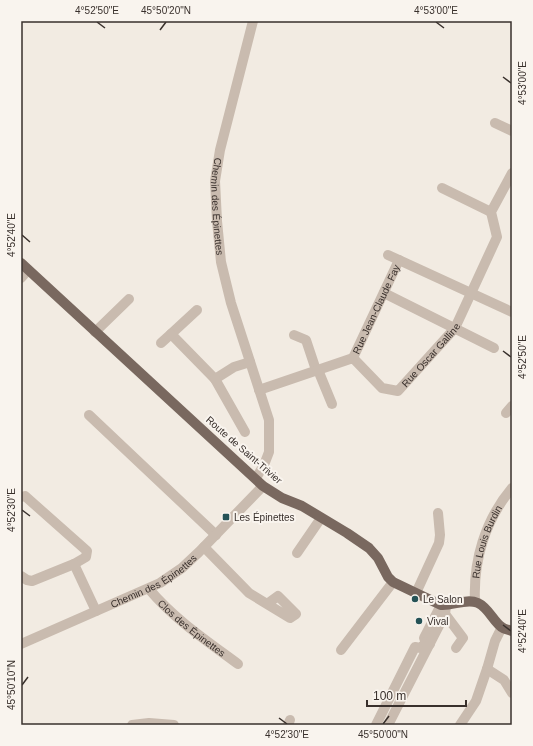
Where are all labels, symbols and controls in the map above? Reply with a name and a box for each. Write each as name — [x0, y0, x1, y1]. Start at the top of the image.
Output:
text: 4°52'50"E — [75, 5, 119, 16]
text: 45°50'20"N — [141, 5, 191, 16]
text: 4°53'00"E — [414, 5, 458, 16]
text: 4°53'00"E — [517, 61, 528, 105]
street label: Chemin des Épinettes — [209, 157, 226, 256]
text: 4°52'40"E — [6, 213, 17, 257]
street label: Rue Jean-Claude Fay — [350, 263, 402, 356]
street label: Rue Oscar Galline — [399, 321, 462, 389]
text: 4°52'50"E — [517, 335, 528, 379]
street label: Route de Saint-Trivier — [204, 414, 285, 486]
text: 4°52'30"E — [6, 488, 17, 532]
street label: Rue Louis Burdin — [470, 503, 504, 579]
place label: Les Épinettes — [234, 511, 295, 523]
marker: Les Épinettes — [221, 512, 231, 522]
street label: Chemin des Épinettes — [109, 552, 199, 610]
marker: Le Salon — [410, 594, 420, 604]
place label: Le Salon — [423, 594, 462, 605]
street label: Clos des Épinettes — [156, 597, 228, 658]
text: 4°52'40"E — [517, 609, 528, 653]
marker: Vival — [414, 616, 424, 626]
place label: Vival — [427, 616, 449, 627]
text: 45°50'10"N — [6, 660, 17, 710]
scale bar — [367, 682, 466, 708]
text: 100 m — [373, 689, 406, 703]
text: 4°52'30"E — [265, 729, 309, 740]
text: 45°50'00"N — [358, 729, 408, 740]

